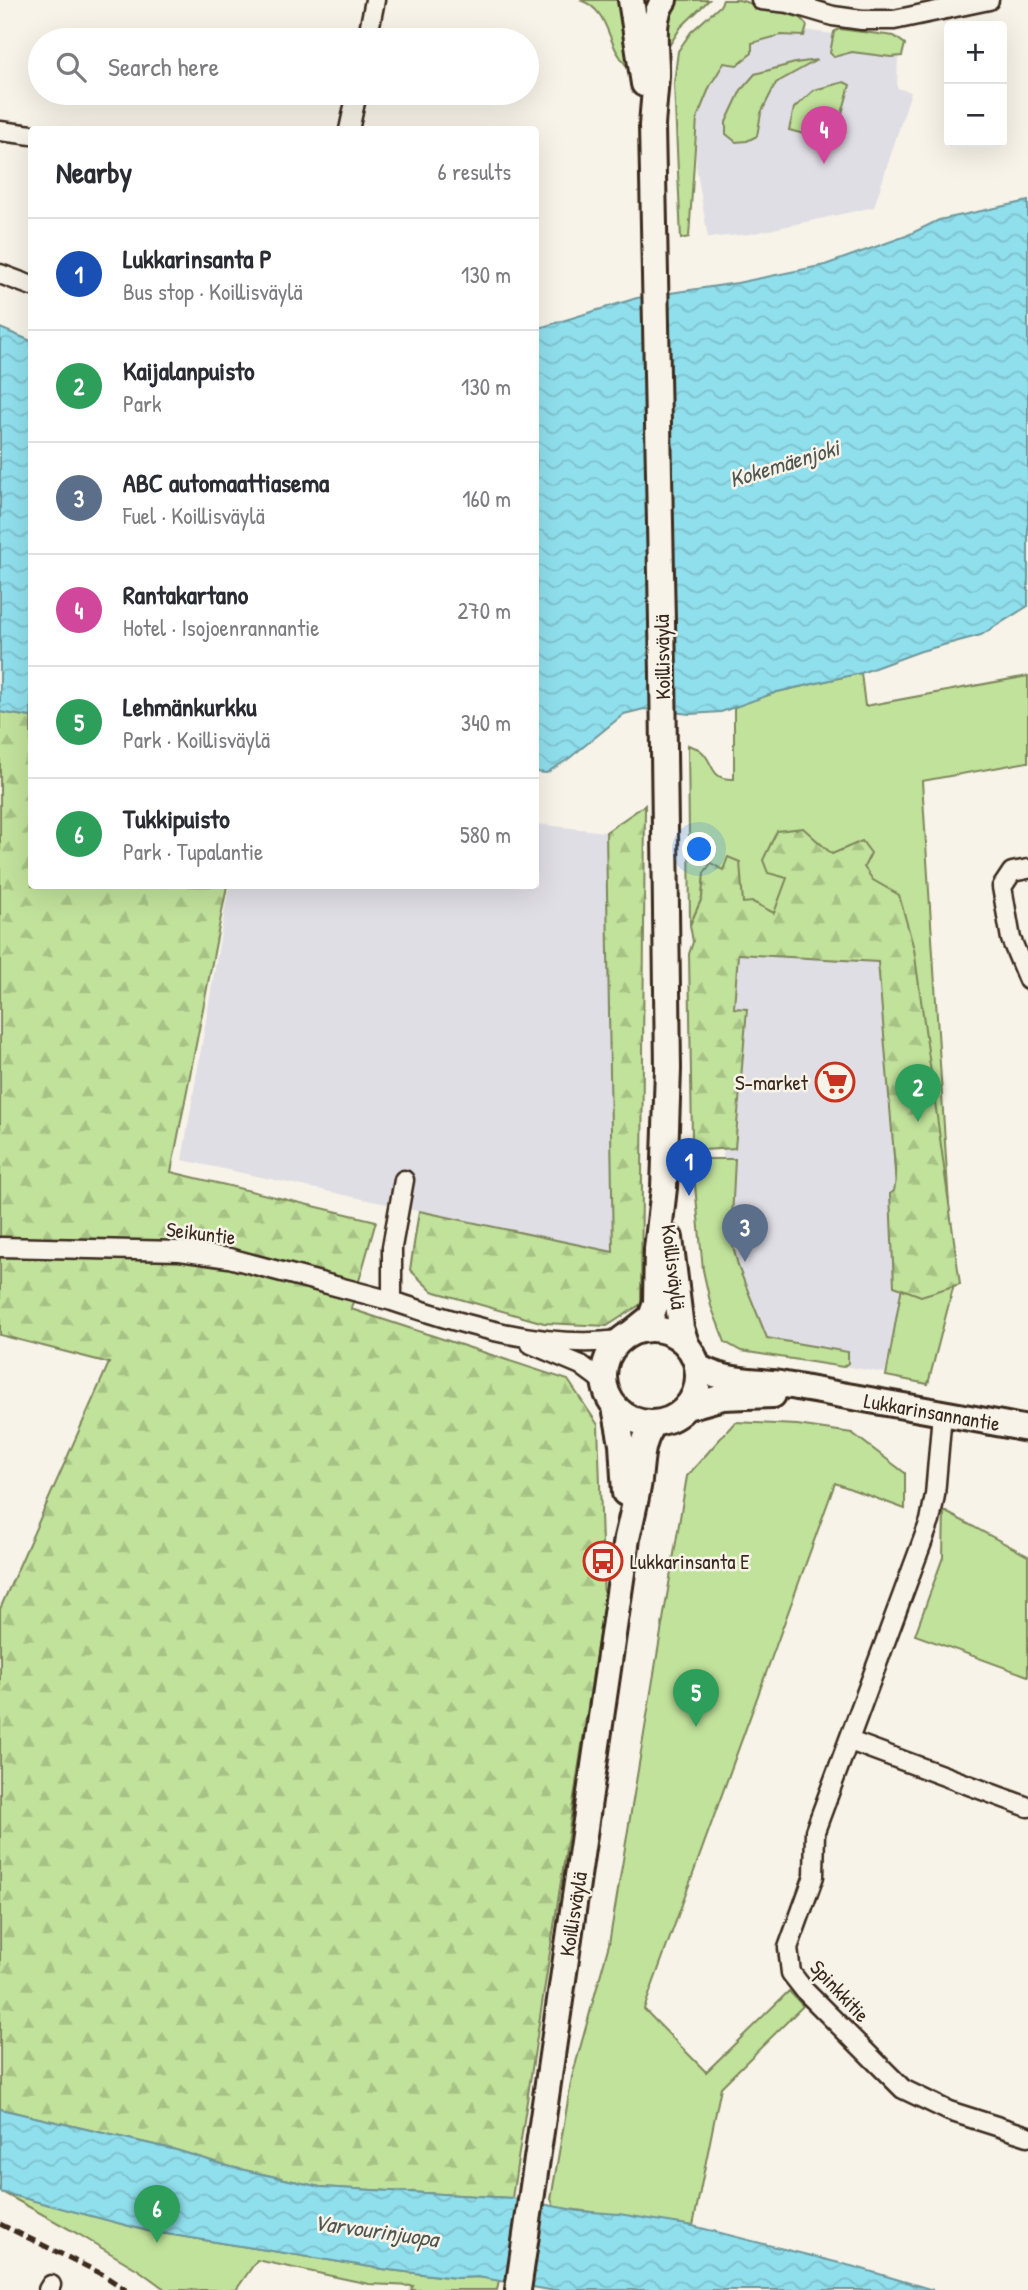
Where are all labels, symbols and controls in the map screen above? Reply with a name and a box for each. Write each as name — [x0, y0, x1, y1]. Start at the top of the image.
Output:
map controls — [944, 21, 1007, 147]
button: + — [944, 21, 1007, 84]
search box — [28, 28, 539, 105]
icon: search — [52, 48, 90, 86]
text: Search here — [108, 49, 219, 84]
button: − — [944, 84, 1007, 147]
pin: 4 — [801, 106, 847, 164]
text: Nearby — [56, 152, 132, 192]
text: 6 results — [438, 156, 511, 187]
text: Lukkarinsanta P — [123, 241, 272, 276]
text: 1 — [75, 259, 83, 290]
text: 130 m — [461, 259, 511, 290]
text: Bus stop · Koillisväylä — [123, 276, 303, 307]
text: Kaijalanpuisto — [123, 353, 255, 388]
text: 2 — [74, 371, 84, 402]
text: 130 m — [461, 371, 511, 402]
text: Park — [123, 388, 161, 419]
water label: Kokemäenjoki — [725, 431, 845, 494]
text: ABC automaattiasema — [123, 465, 329, 500]
text: 3 — [74, 483, 84, 514]
text: 160 m — [462, 483, 511, 514]
text: Fuel · Koillisväylä — [123, 500, 265, 531]
text: Rantakartano — [123, 577, 248, 612]
text: 4 — [75, 595, 83, 626]
text: 270 m — [458, 595, 511, 626]
text: Hotel · Isojoenrannantie — [123, 612, 319, 643]
street label: Koillisväylä — [647, 614, 677, 700]
text: Lehmänkurkku — [123, 689, 257, 724]
text: 5 — [74, 707, 84, 738]
text: 340 m — [461, 707, 511, 738]
text: Park · Koillisväylä — [123, 724, 270, 755]
text: Tukkipuisto — [123, 801, 230, 836]
text: 6 — [74, 819, 84, 850]
text: 580 m — [460, 819, 511, 850]
your location — [682, 832, 716, 866]
text: Park · Tupalantie — [123, 836, 263, 867]
supermarket icon: S-market — [814, 1061, 856, 1103]
pin: 2 — [895, 1064, 941, 1122]
place label: S-market — [735, 1068, 809, 1097]
pin: 1 — [666, 1138, 712, 1196]
pin: 3 — [722, 1204, 768, 1262]
street label: Seikuntie — [165, 1214, 237, 1252]
street label: Koillisväylä — [654, 1223, 694, 1311]
street label: Lukkarinsannantie — [862, 1386, 1002, 1438]
bus stop icon: Lukkarinsanta E — [582, 1540, 624, 1582]
place label: Lukkarinsanta E — [630, 1547, 750, 1576]
pin: 5 — [673, 1669, 719, 1727]
street label: Koillisväylä — [552, 1870, 594, 1958]
street label: Spinkkitie — [804, 1954, 876, 2028]
pin: 6 — [134, 2185, 180, 2243]
water label: Varvourinjuopa — [312, 2206, 442, 2255]

